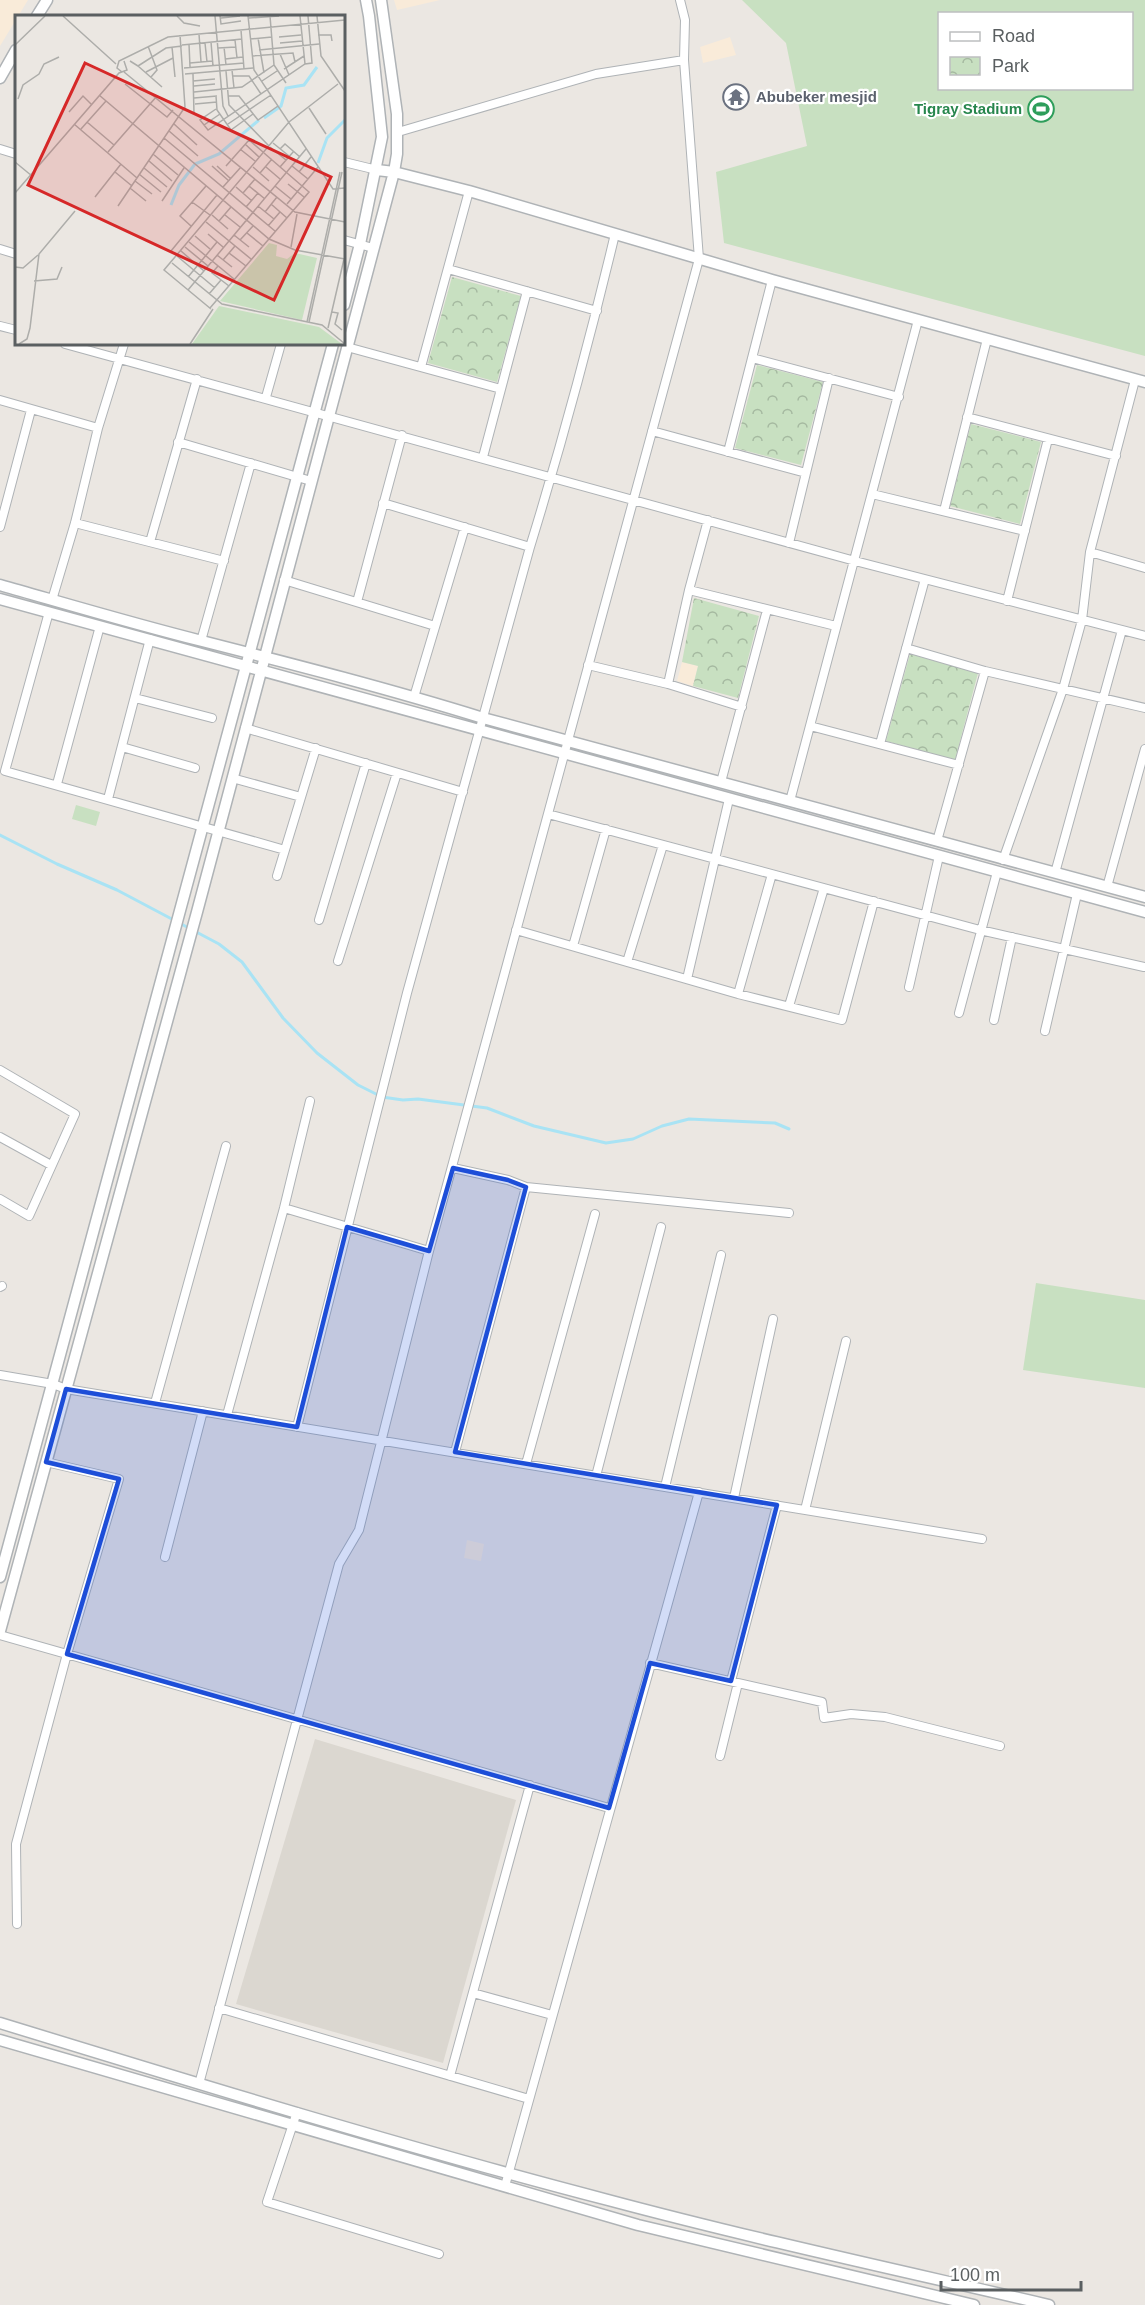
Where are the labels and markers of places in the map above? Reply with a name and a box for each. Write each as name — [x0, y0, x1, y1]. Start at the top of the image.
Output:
temple icon: Abubeker mesjid — [721, 82, 751, 112]
place label: Abubeker mesjid — [756, 88, 877, 105]
sports icon: Tigray Stadium — [1026, 94, 1056, 124]
place label: Tigray Stadium — [914, 100, 1022, 117]

